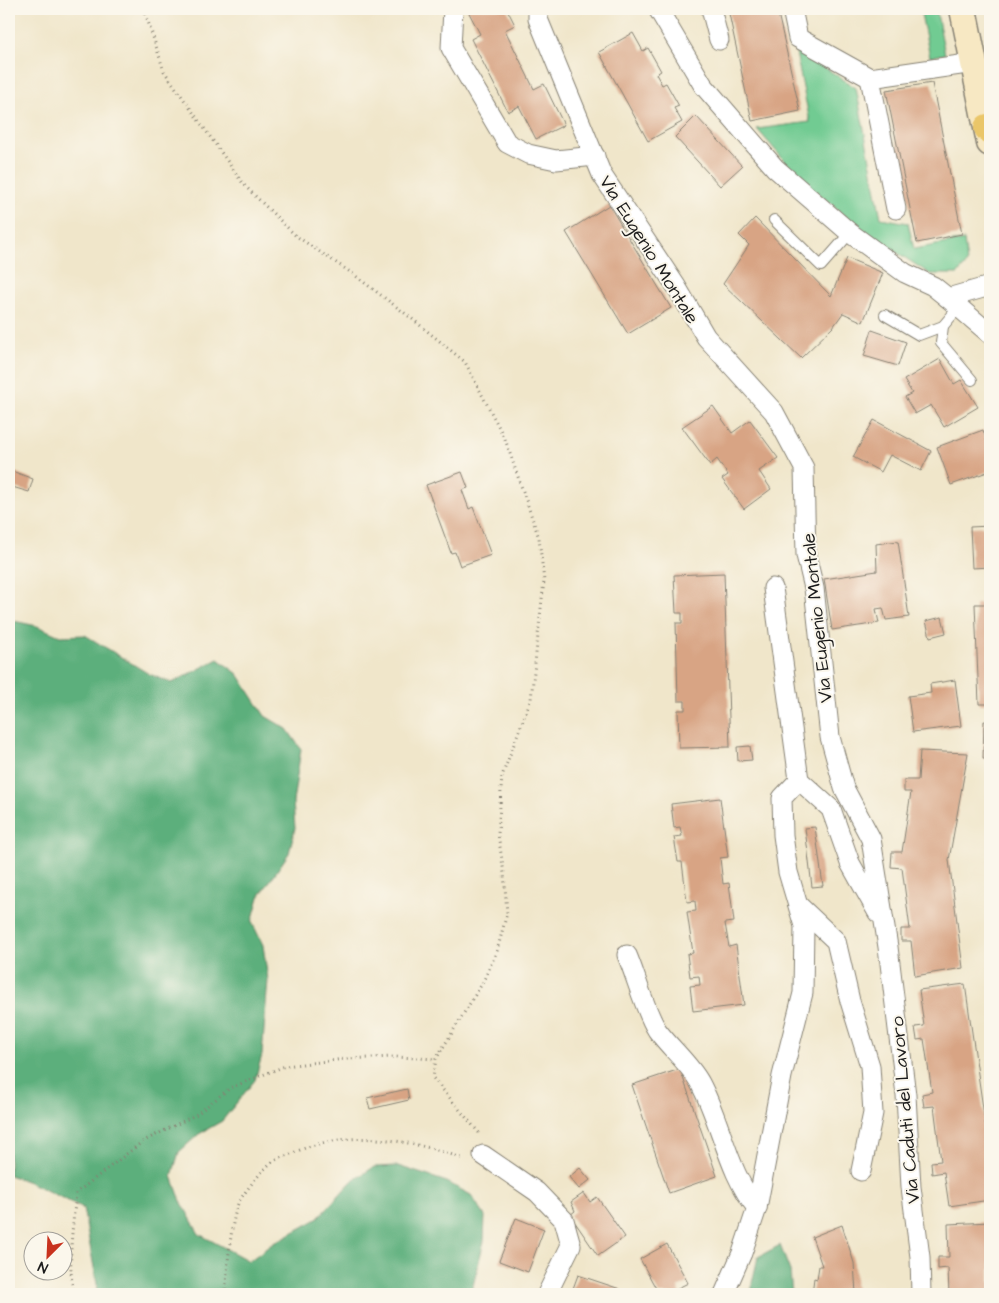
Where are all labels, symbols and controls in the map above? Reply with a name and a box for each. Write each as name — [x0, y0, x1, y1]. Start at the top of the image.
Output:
street label: Via Eugenio Montale — [591, 170, 705, 330]
street label: Via Eugenio Montale — [795, 532, 841, 704]
street label: Via Caduti del Lavoro — [884, 1015, 927, 1205]
north arrow — [22, 1230, 72, 1280]
text: N — [35, 1256, 51, 1278]

